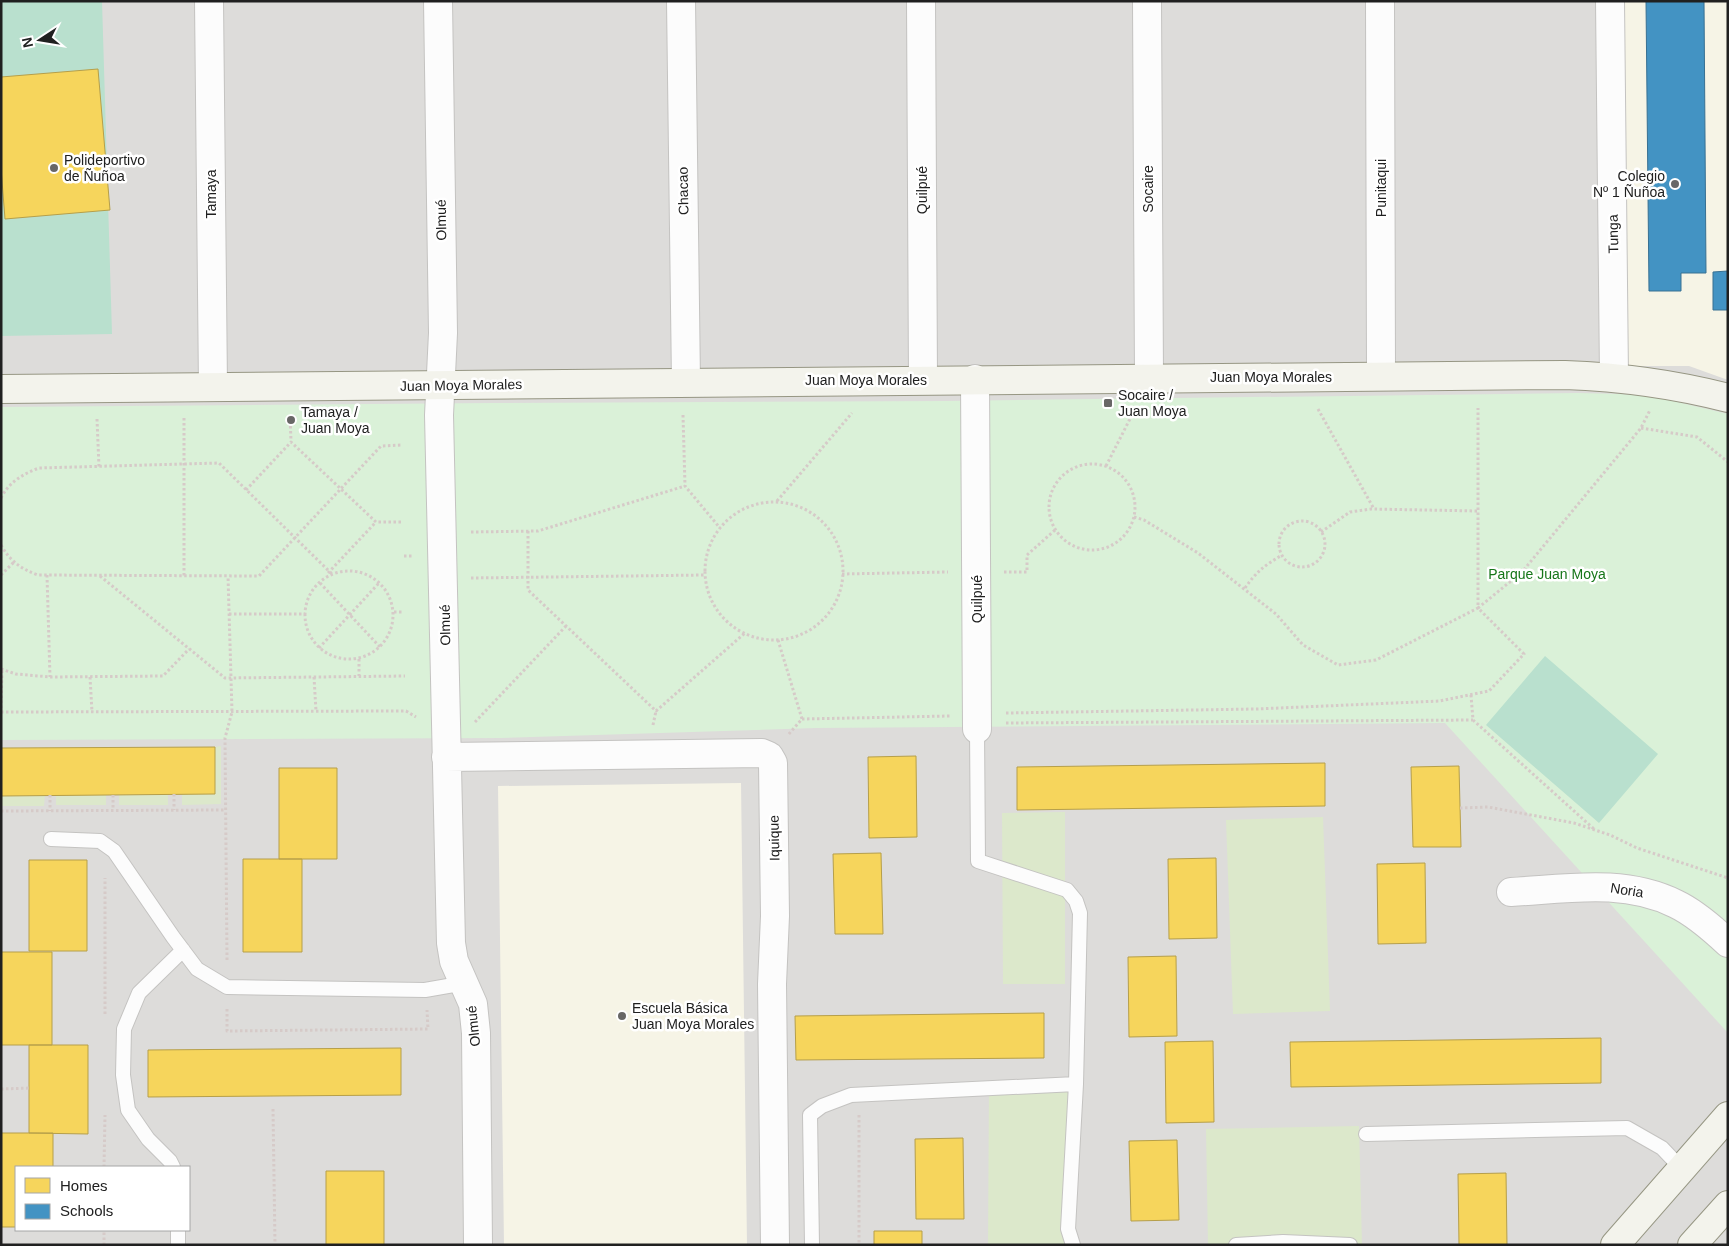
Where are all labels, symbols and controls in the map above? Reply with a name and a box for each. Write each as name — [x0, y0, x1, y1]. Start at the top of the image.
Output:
north arrow — [15, 15, 65, 65]
text: N — [18, 36, 36, 49]
place label: Polideportivo de Ñuñoa — [64, 152, 145, 184]
street label: Punitaqui — [1373, 159, 1389, 217]
marker: Polideportivo de Ñuñoa — [48, 162, 60, 174]
street label: Socaire — [1140, 165, 1156, 213]
street label: Quilpué — [914, 166, 930, 214]
street label: Chacao — [675, 167, 691, 215]
place label: Colegio Nº 1 Ñuñoa — [1593, 168, 1665, 200]
street label: Tamaya — [203, 169, 219, 219]
marker: Colegio Nº 1 Ñuñoa — [1669, 178, 1681, 190]
street label: Olmué — [433, 199, 449, 241]
street label: Tunga — [1605, 214, 1621, 254]
street label: Juan Moya Morales — [1210, 369, 1332, 385]
street label: Juan Moya Morales — [805, 372, 927, 388]
street label: Juan Moya Morales — [400, 376, 522, 394]
place label: Socaire / Juan Moya — [1118, 387, 1187, 419]
marker: Socaire / Juan Moya — [1102, 397, 1114, 409]
place label: Tamaya / Juan Moya — [301, 404, 370, 436]
marker: Tamaya / Juan Moya — [285, 414, 297, 426]
park label: Parque Juan Moya — [1488, 566, 1606, 582]
street label: Quilpué — [969, 575, 985, 623]
street label: Olmué — [437, 604, 453, 646]
street label: Iquique — [766, 815, 782, 861]
street label: Noria — [1609, 879, 1645, 901]
place label: Escuela Básica Juan Moya Morales — [632, 1000, 754, 1032]
street label: Olmué — [463, 1004, 483, 1047]
marker: Escuela Básica Juan Moya Morales — [616, 1010, 628, 1022]
legend — [15, 1166, 190, 1231]
text: Homes — [60, 1177, 108, 1194]
text: Schools — [60, 1202, 113, 1219]

